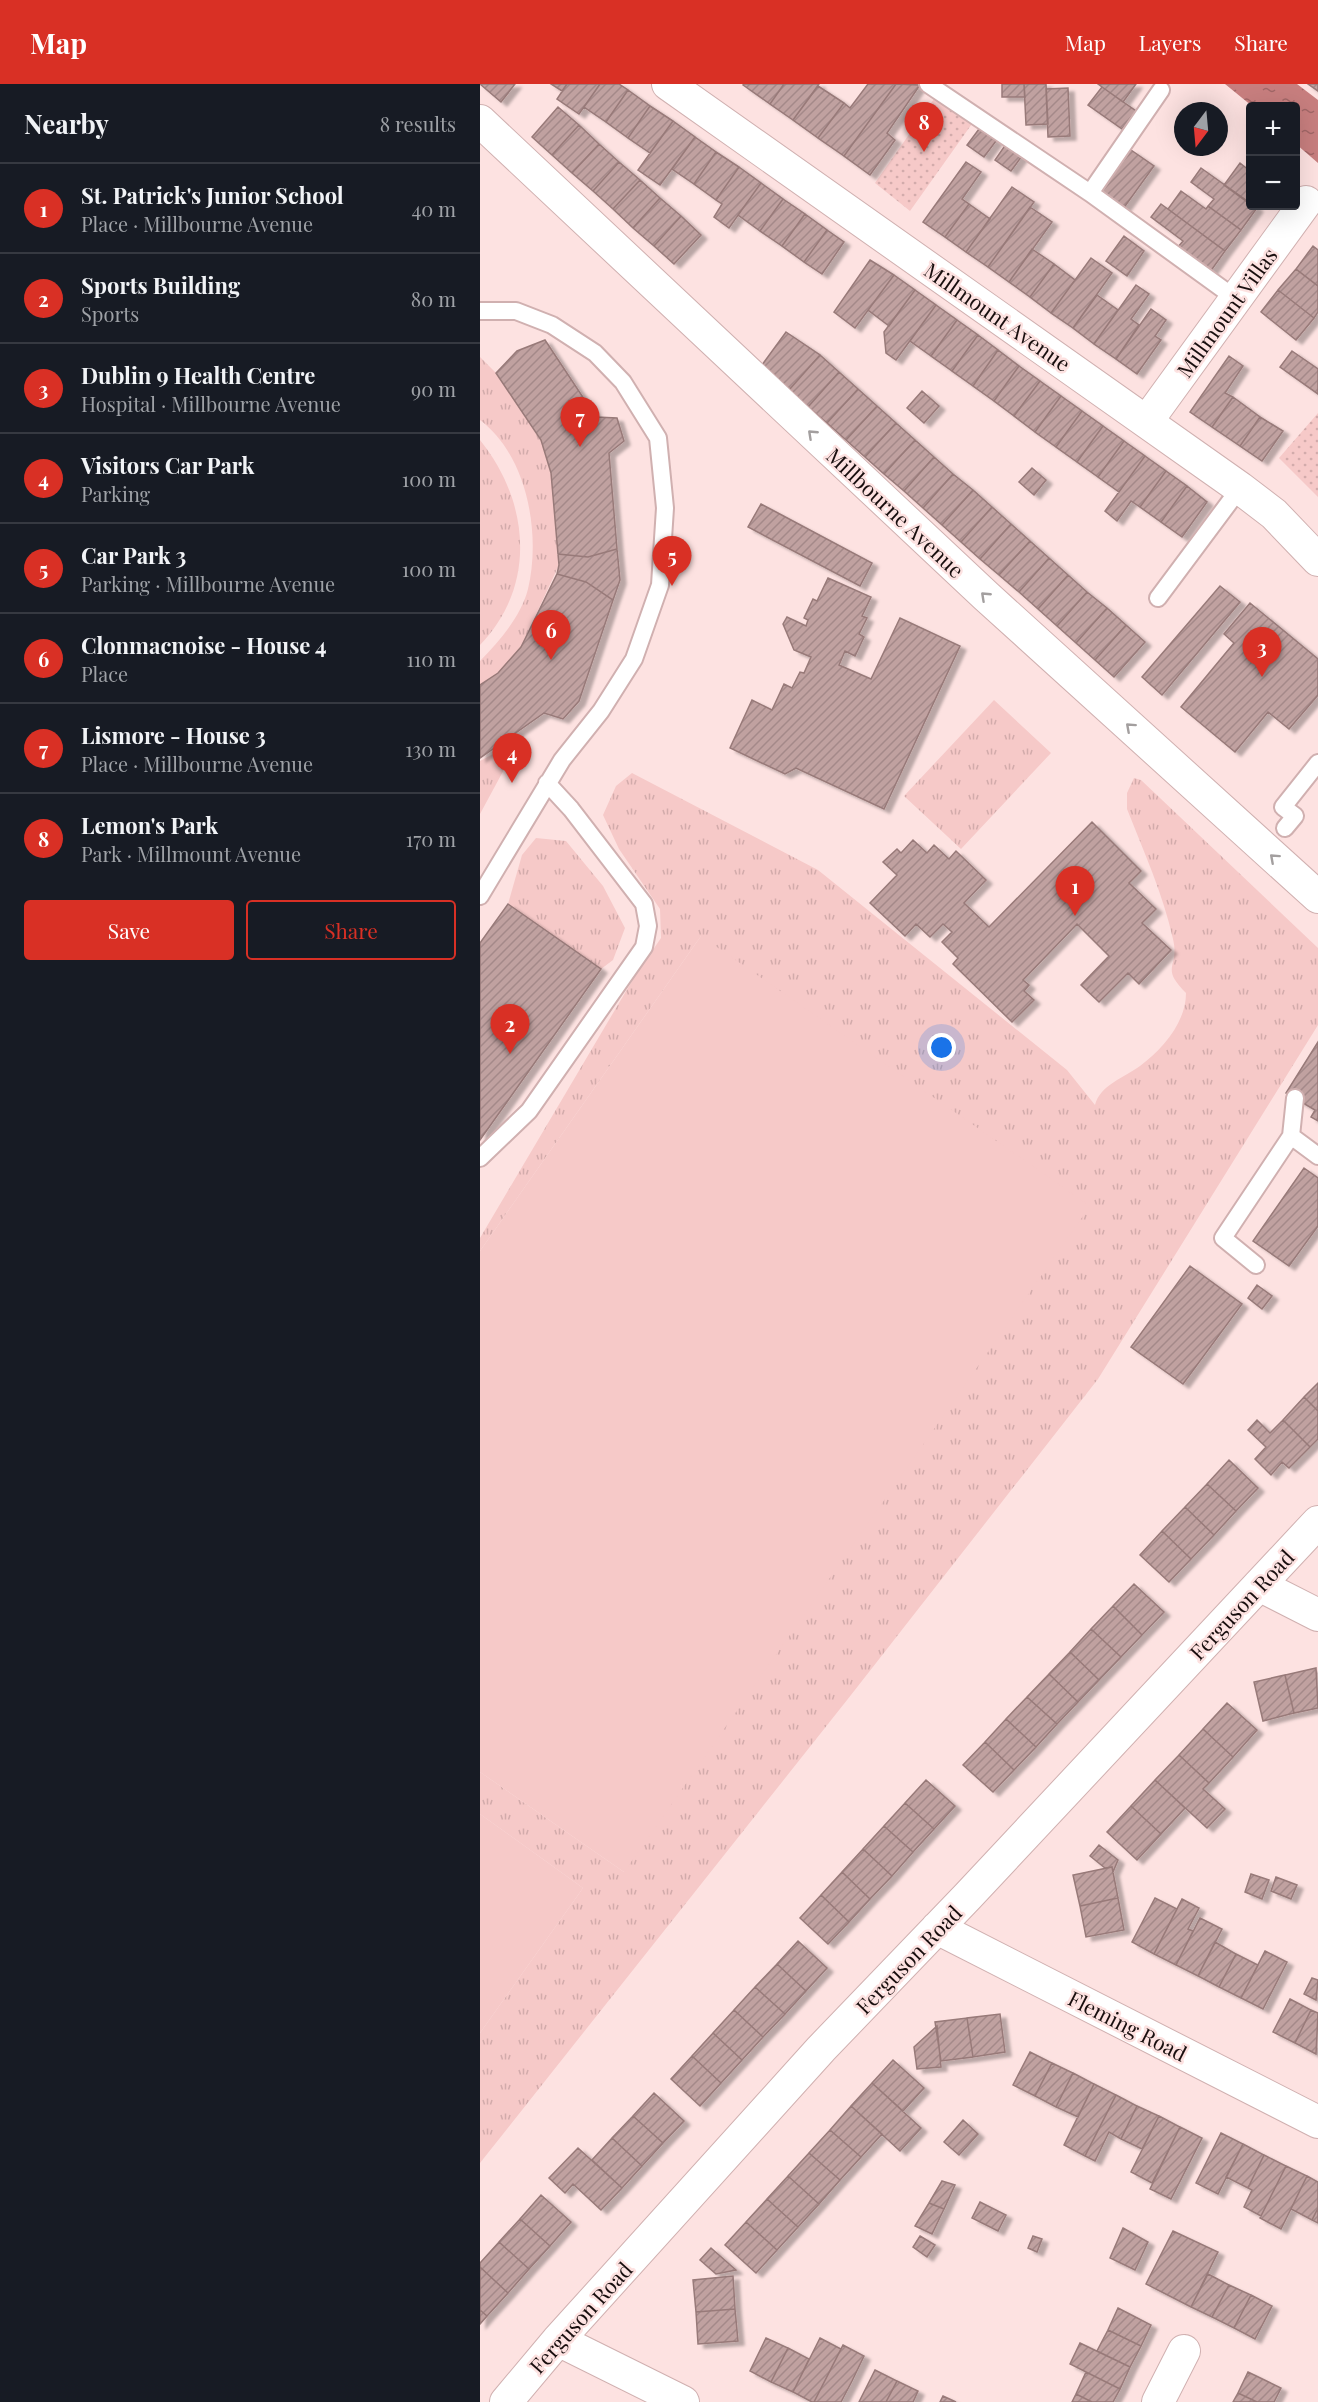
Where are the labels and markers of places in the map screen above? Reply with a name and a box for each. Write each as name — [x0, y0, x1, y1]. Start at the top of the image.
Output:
pin: 8 — [904, 103, 944, 152]
pin: 7 — [560, 398, 600, 447]
pin: 5 — [652, 536, 692, 586]
pin: 6 — [532, 610, 570, 660]
pin: 3 — [1242, 628, 1282, 677]
pin: 4 — [492, 734, 531, 783]
pin: 1 — [1056, 866, 1094, 916]
pin: 2 — [490, 1004, 530, 1054]

